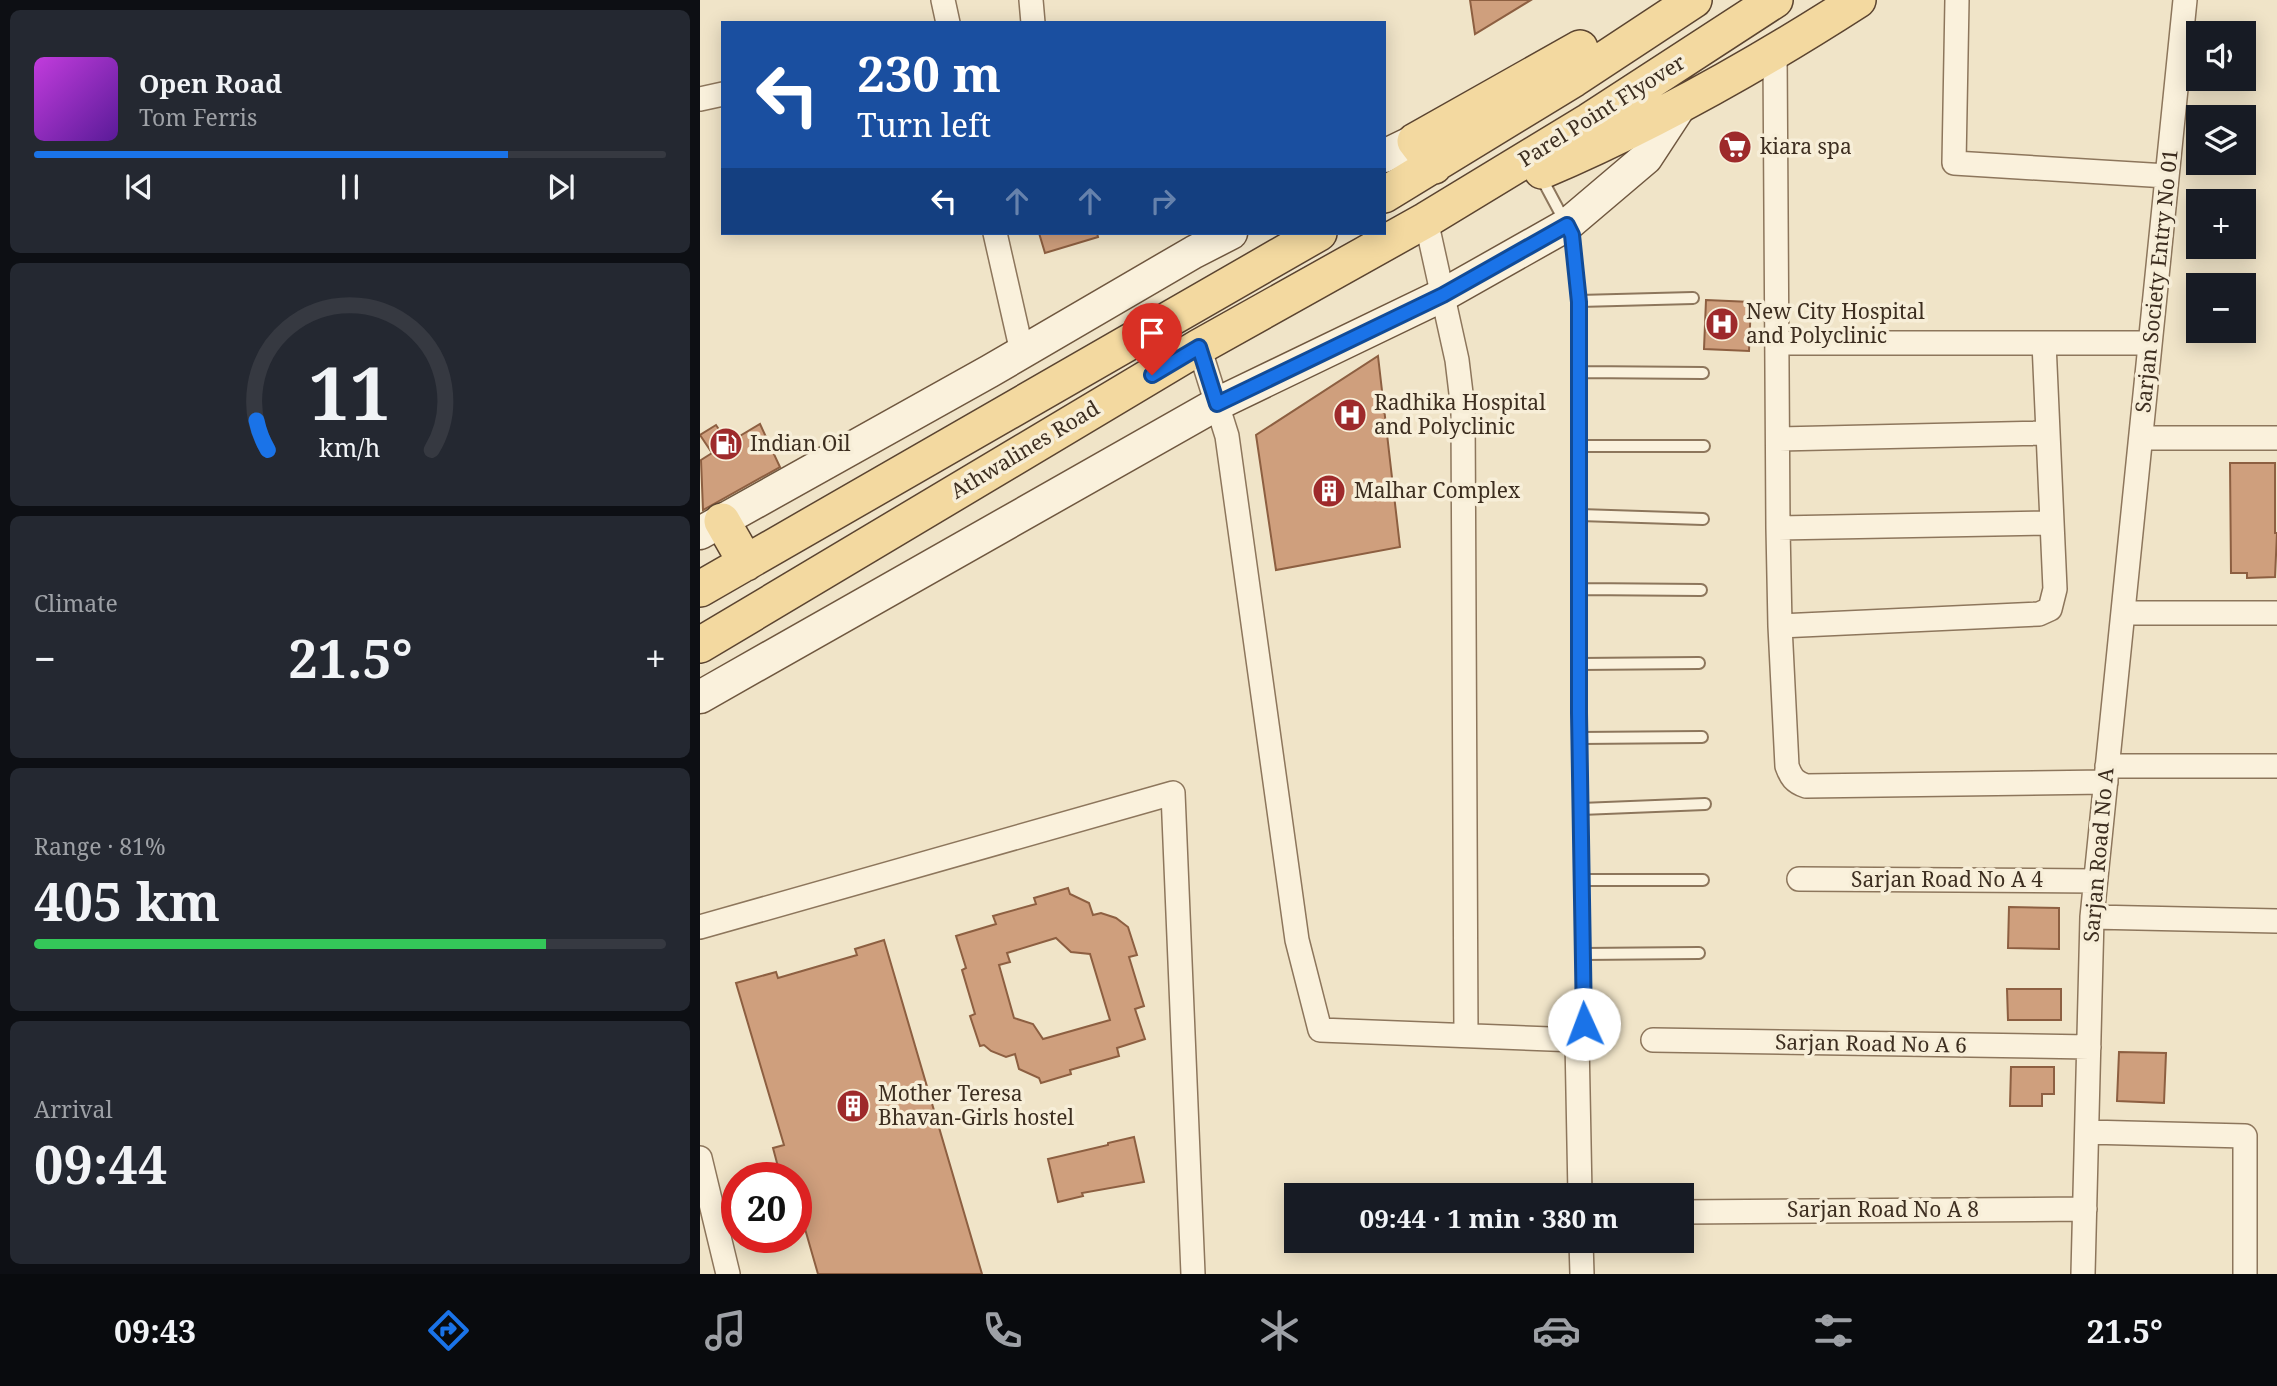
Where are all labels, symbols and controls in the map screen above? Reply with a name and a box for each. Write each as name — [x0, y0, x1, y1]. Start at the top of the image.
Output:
map controls — [2186, 21, 2256, 343]
button: sound — [2186, 21, 2256, 91]
text: 230 m — [857, 40, 1001, 106]
street label: Parel Point Flyover — [1513, 47, 1690, 173]
icon: left — [742, 49, 833, 140]
text: Open Road — [139, 65, 282, 101]
text: Tom Ferris — [139, 101, 257, 133]
text: Turn left — [857, 103, 991, 146]
button: layers — [2186, 105, 2256, 175]
supermarket icon: kiara spa — [1716, 128, 1754, 166]
place label: kiara spa — [1760, 132, 1852, 160]
street label: Sarjan Society Entry No 01 — [2128, 148, 2184, 414]
icon: previous — [120, 168, 158, 206]
icon: pause — [331, 168, 369, 206]
icon: next — [542, 168, 580, 206]
icon: left — [925, 182, 963, 220]
icon: ahead — [998, 182, 1036, 220]
icon: ahead — [1071, 182, 1109, 220]
icon: right — [1144, 182, 1182, 220]
button: + — [2186, 189, 2256, 259]
button: − — [2186, 273, 2256, 343]
place label: New City Hospital and Polyclinic — [1746, 297, 1925, 349]
pin — [1122, 303, 1182, 375]
hospital icon: New City Hospital and Polyclinic — [1703, 305, 1741, 343]
icon: arrive — [1133, 314, 1171, 352]
text: 11 — [309, 343, 391, 442]
place label: Radhika Hospital and Polyclinic — [1374, 388, 1546, 440]
street label: Athwalines Road — [945, 394, 1104, 505]
hospital icon: Radhika Hospital and Polyclinic — [1331, 396, 1369, 434]
fuel station icon: Indian Oil — [707, 425, 745, 463]
place label: Indian Oil — [750, 429, 851, 457]
text: km/h — [319, 430, 381, 464]
building icon: Malhar Complex — [1310, 472, 1348, 510]
place label: Malhar Complex — [1354, 476, 1521, 504]
text: Climate — [34, 587, 118, 619]
text: 21.5° — [288, 622, 413, 693]
text: − — [34, 632, 56, 684]
text: + — [645, 632, 666, 684]
street label: Sarjan Road No A — [2076, 766, 2120, 943]
text: Range · 81% — [34, 830, 166, 862]
text: 405 km — [34, 865, 220, 936]
street label: Sarjan Road No A 4 — [1851, 865, 2043, 893]
position arrow — [1547, 987, 1621, 1061]
street label: Sarjan Road No A 6 — [1775, 1027, 1967, 1059]
place label: Mother Teresa Bhavan-Girls hostel — [878, 1079, 1075, 1131]
building icon: Mother Teresa Bhavan-Girls hostel — [834, 1087, 872, 1125]
text: Arrival — [34, 1093, 113, 1125]
text: 09:44 — [34, 1128, 167, 1199]
speed limit sign: 20 — [721, 1162, 812, 1253]
street label: Sarjan Road No A 8 — [1787, 1195, 1979, 1223]
text: 09:44 · 1 min · 380 m — [1359, 1200, 1619, 1236]
icon: directions — [424, 1306, 473, 1355]
icon: music — [701, 1306, 750, 1355]
icon: phone — [978, 1306, 1027, 1355]
icon: climate — [1255, 1306, 1304, 1355]
icon: car — [1532, 1306, 1581, 1355]
icon: filters — [1809, 1306, 1858, 1355]
text: 09:43 — [114, 1309, 196, 1352]
text: 21.5° — [2086, 1309, 2163, 1352]

